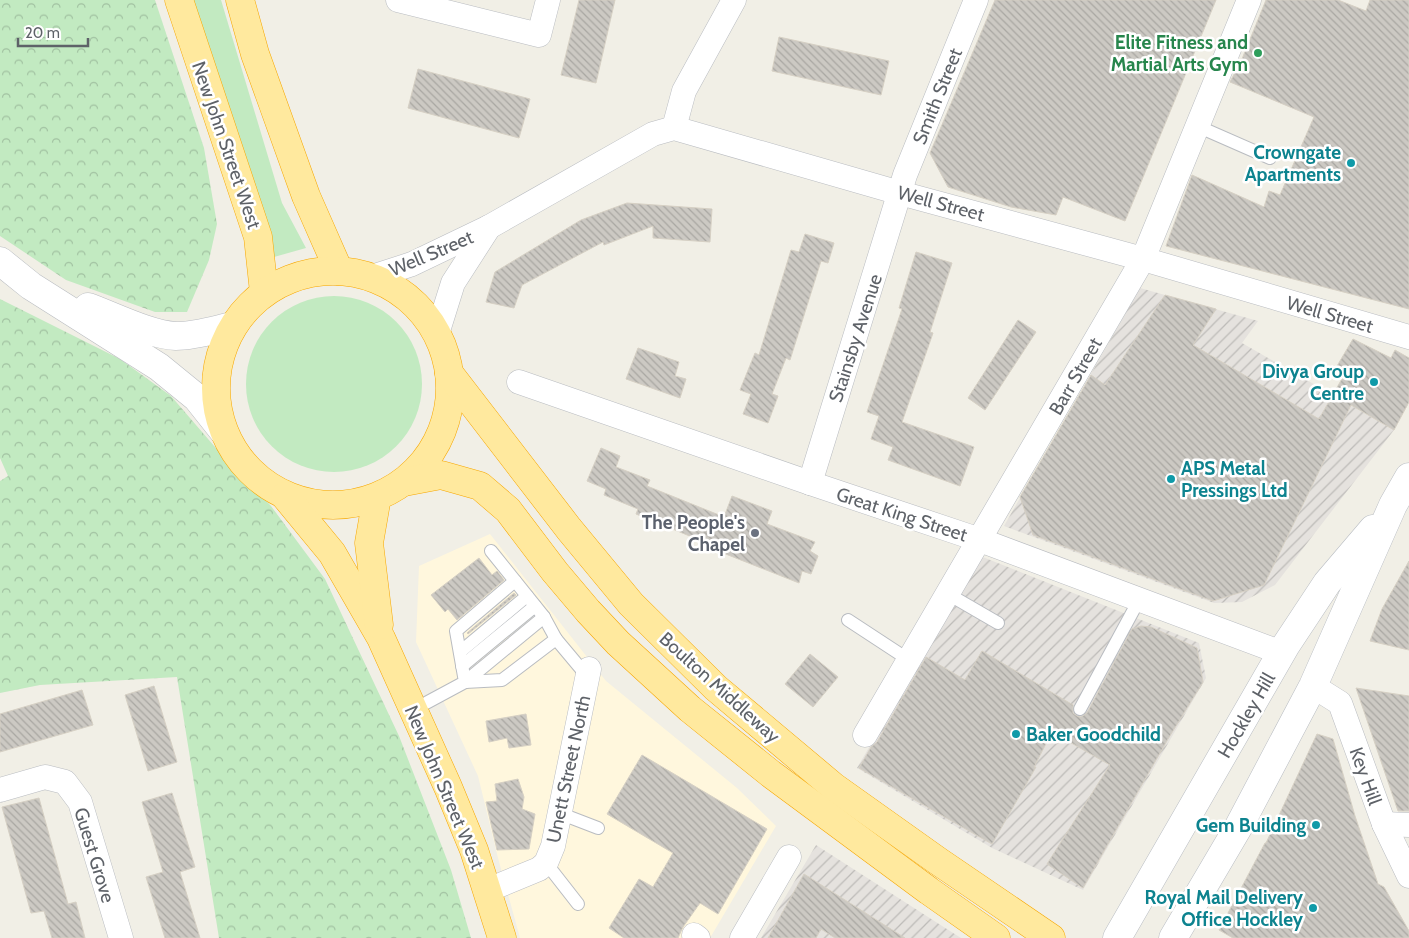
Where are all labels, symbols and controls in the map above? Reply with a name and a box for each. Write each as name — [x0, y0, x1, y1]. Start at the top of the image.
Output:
scale bar — [18, 15, 88, 47]
text: 20 m — [25, 24, 60, 42]
place label: Elite Fitness and Martial Arts Gym — [1111, 31, 1248, 76]
street label: Smith Street — [908, 44, 967, 148]
marker: Elite Fitness and Martial Arts Gym — [1252, 47, 1264, 59]
street label: New John Street West — [187, 58, 266, 232]
place label: Crowngate Apartments — [1245, 141, 1341, 186]
marker: Crowngate Apartments — [1345, 157, 1357, 169]
street label: Well Street — [895, 181, 987, 226]
street label: Well Street — [386, 225, 477, 281]
street label: Stainsby Avenue — [824, 271, 887, 405]
street label: Well Street — [1284, 291, 1376, 338]
street label: Barr Street — [1044, 333, 1107, 419]
place label: Divya Group Centre — [1262, 360, 1364, 405]
marker: Divya Group Centre — [1368, 376, 1380, 388]
place label: APS Metal Pressings Ltd — [1181, 457, 1288, 502]
marker: APS Metal Pressings Ltd — [1165, 473, 1177, 485]
street label: Great King Street — [834, 482, 971, 547]
place label: The People's Chapel — [642, 511, 745, 556]
marker: The People's Chapel — [749, 527, 761, 539]
street label: Boulton Middleway — [655, 627, 785, 748]
street label: Hockley Hill — [1213, 668, 1280, 762]
street label: Unett Street North — [542, 693, 595, 845]
street label: New John Street West — [400, 702, 490, 873]
place label: Baker Goodchild — [1026, 723, 1161, 746]
marker: Baker Goodchild — [1010, 728, 1022, 740]
street label: Key Hill — [1344, 744, 1387, 809]
street label: Guest Grove — [69, 805, 120, 906]
place label: Gem Building — [1196, 814, 1306, 837]
marker: Gem Building — [1310, 819, 1322, 831]
place label: Royal Mail Delivery Office Hockley — [1145, 886, 1304, 931]
marker: Royal Mail Delivery Office Hockley — [1307, 902, 1319, 914]

